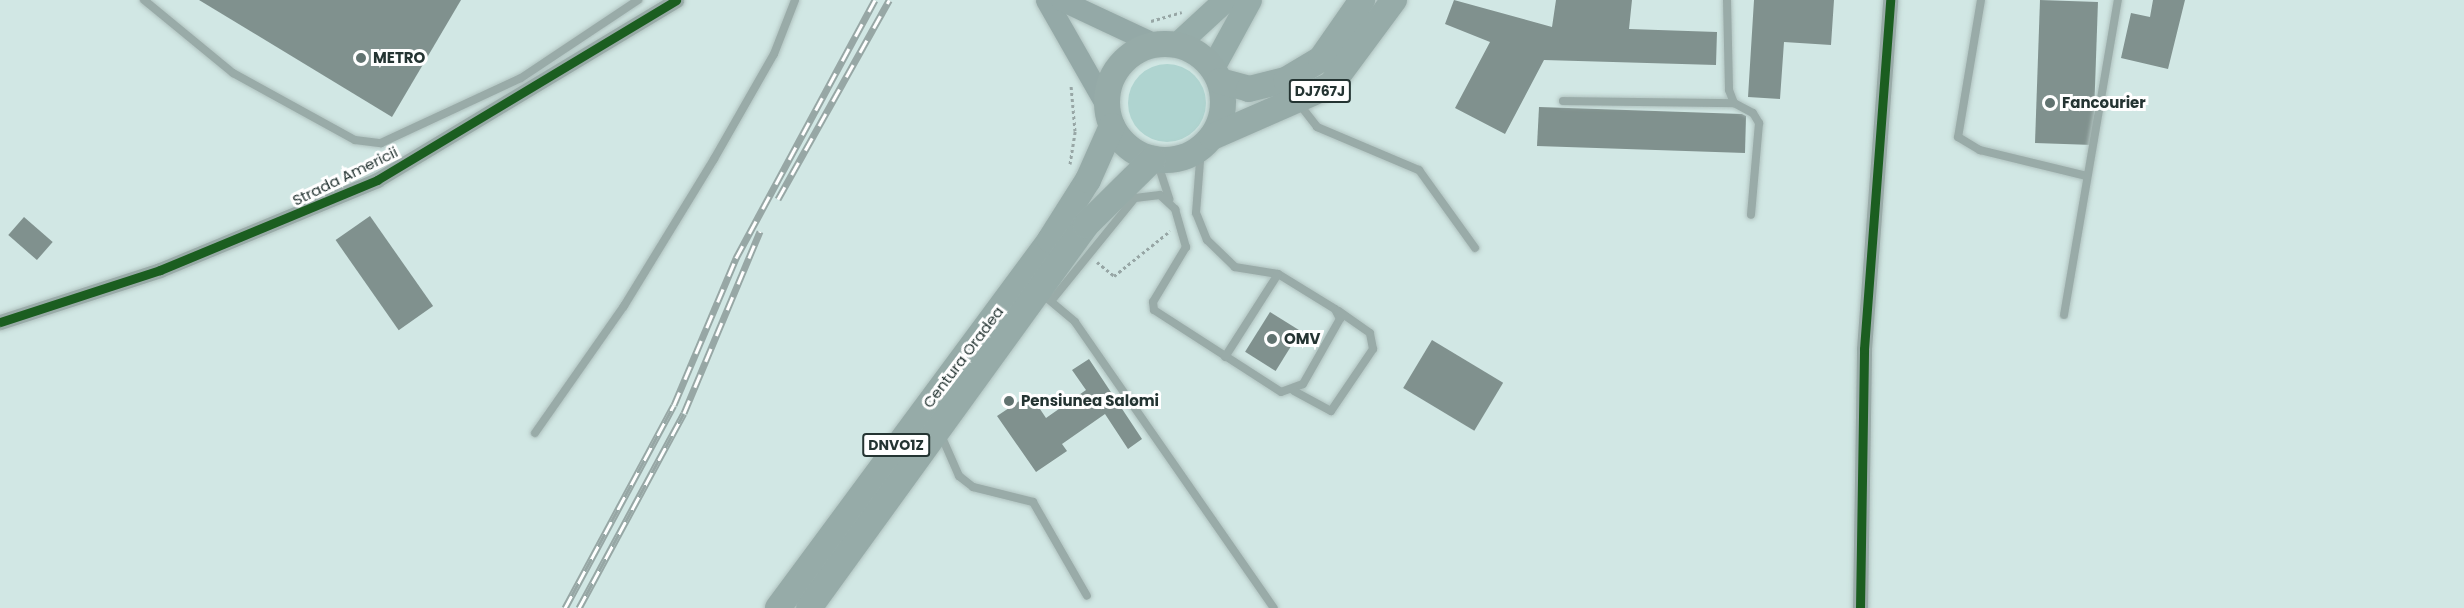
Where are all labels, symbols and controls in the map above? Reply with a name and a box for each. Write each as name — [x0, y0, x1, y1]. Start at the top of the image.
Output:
place label: METRO — [373, 49, 425, 67]
marker: METRO — [354, 51, 368, 65]
road number: DJ767J — [1288, 80, 1352, 102]
place label: Fancourier — [2062, 94, 2146, 112]
marker: Fancourier — [2043, 96, 2057, 110]
street label: Strada Americii — [289, 143, 401, 209]
street label: Centura Oradea — [919, 303, 1007, 411]
place label: OMV — [1284, 330, 1321, 348]
marker: OMV — [1265, 332, 1279, 346]
place label: Pensiunea Salomi — [1021, 392, 1159, 410]
marker: Pensiunea Salomi — [1002, 394, 1016, 408]
road number: DNVO1Z — [862, 434, 930, 456]

